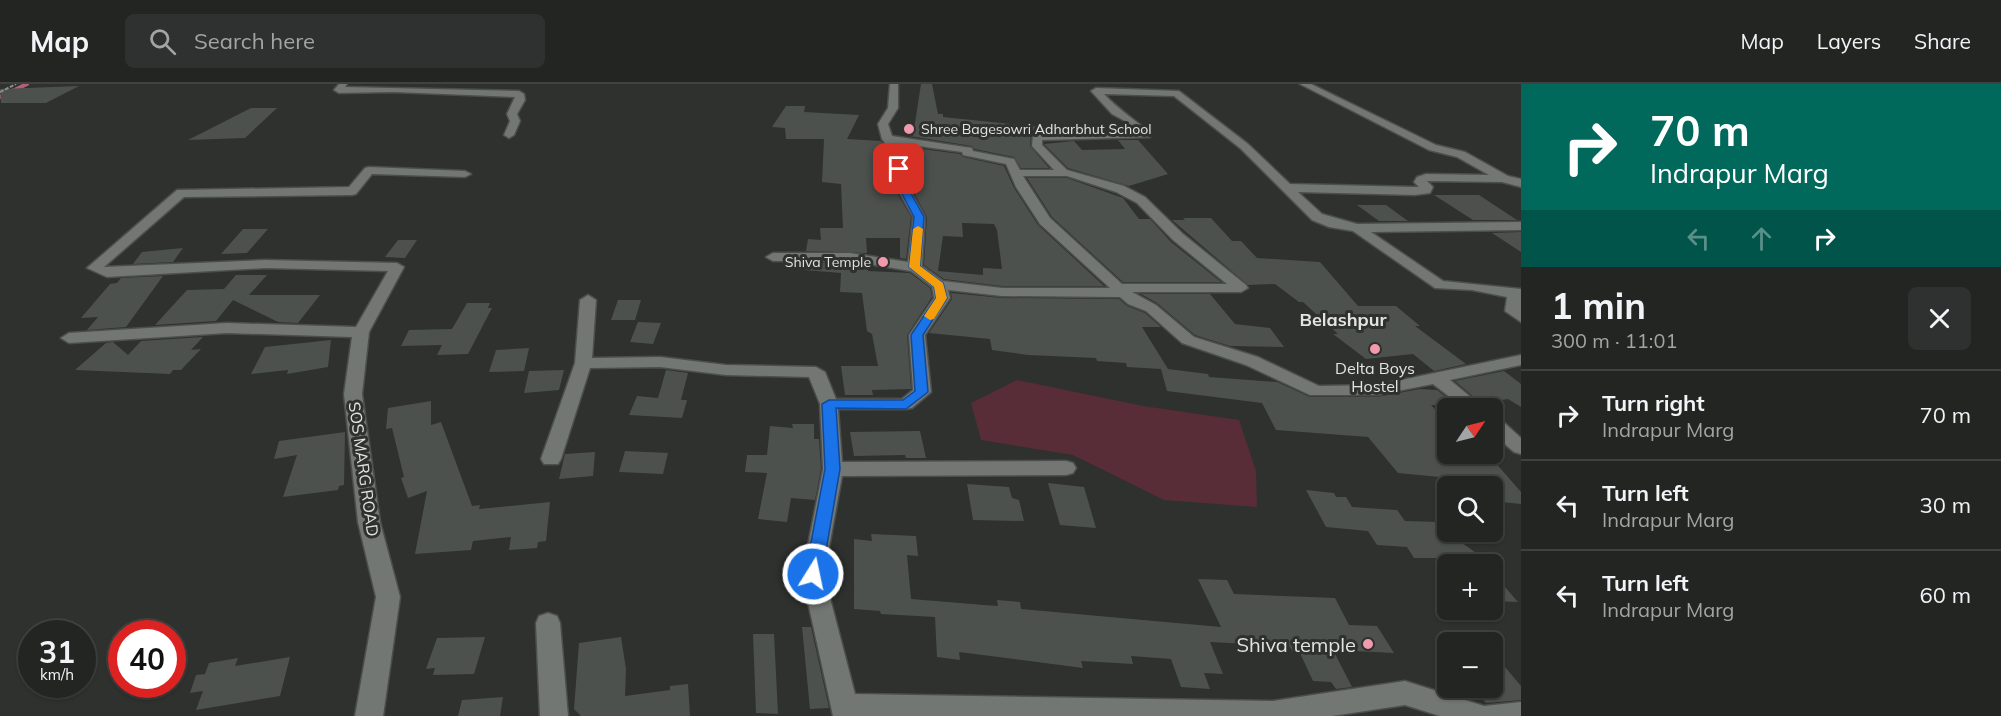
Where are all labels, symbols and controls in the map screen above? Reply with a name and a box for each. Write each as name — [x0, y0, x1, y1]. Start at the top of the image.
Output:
search box — [125, 14, 545, 68]
text: Map — [30, 24, 89, 59]
icon: search — [146, 25, 179, 58]
text: Search here — [194, 27, 315, 55]
text: Map — [1741, 28, 1784, 54]
text: Layers — [1817, 28, 1881, 54]
text: Share — [1914, 28, 1971, 54]
text: 70 m — [1650, 104, 1750, 157]
icon: right — [1551, 108, 1629, 186]
place label: Shree Bagesowri Adharbhut School — [921, 120, 1152, 138]
marker: Shree Bagesowri Adharbhut School — [902, 122, 916, 136]
pin — [873, 143, 924, 194]
icon: arrive — [882, 152, 915, 185]
text: Indrapur Marg — [1650, 156, 1829, 190]
icon: left — [1682, 222, 1715, 255]
icon: ahead — [1745, 222, 1778, 255]
icon: right — [1808, 222, 1841, 255]
place label: Shiva Temple — [785, 253, 871, 271]
marker: Shiva Temple — [876, 255, 890, 269]
text: 1 min — [1551, 283, 1646, 328]
button: close — [1908, 287, 1971, 350]
district label: Belashpur — [1300, 308, 1387, 331]
text: 300 m · 11:01 — [1551, 328, 1677, 353]
marker: Delta Boys Hostel — [1368, 342, 1382, 356]
place label: Delta Boys Hostel — [1335, 358, 1415, 396]
text: Turn right — [1602, 389, 1705, 417]
north arrow — [1437, 398, 1503, 464]
map controls — [1437, 398, 1503, 698]
icon: right — [1551, 399, 1584, 432]
street label: SOS MARG ROAD — [345, 400, 383, 538]
text: 70 m — [1920, 401, 1971, 429]
text: Indrapur Marg — [1602, 417, 1734, 442]
button: search — [1437, 476, 1503, 542]
text: Turn left — [1602, 479, 1689, 507]
icon: left — [1551, 489, 1584, 522]
text: 30 m — [1920, 491, 1971, 519]
text: Indrapur Marg — [1602, 507, 1734, 532]
position arrow — [781, 542, 845, 606]
button: + — [1437, 554, 1503, 620]
text: Turn left — [1602, 569, 1689, 597]
icon: left — [1551, 579, 1584, 612]
text: 60 m — [1920, 581, 1971, 609]
text: Indrapur Marg — [1602, 597, 1734, 622]
speed limit sign: 40 — [108, 620, 186, 698]
place label: Shiva temple — [1236, 632, 1356, 657]
button: − — [1437, 632, 1503, 698]
text: 31 — [39, 633, 75, 671]
marker: Shiva temple — [1361, 637, 1375, 651]
text: km/h — [40, 665, 74, 684]

